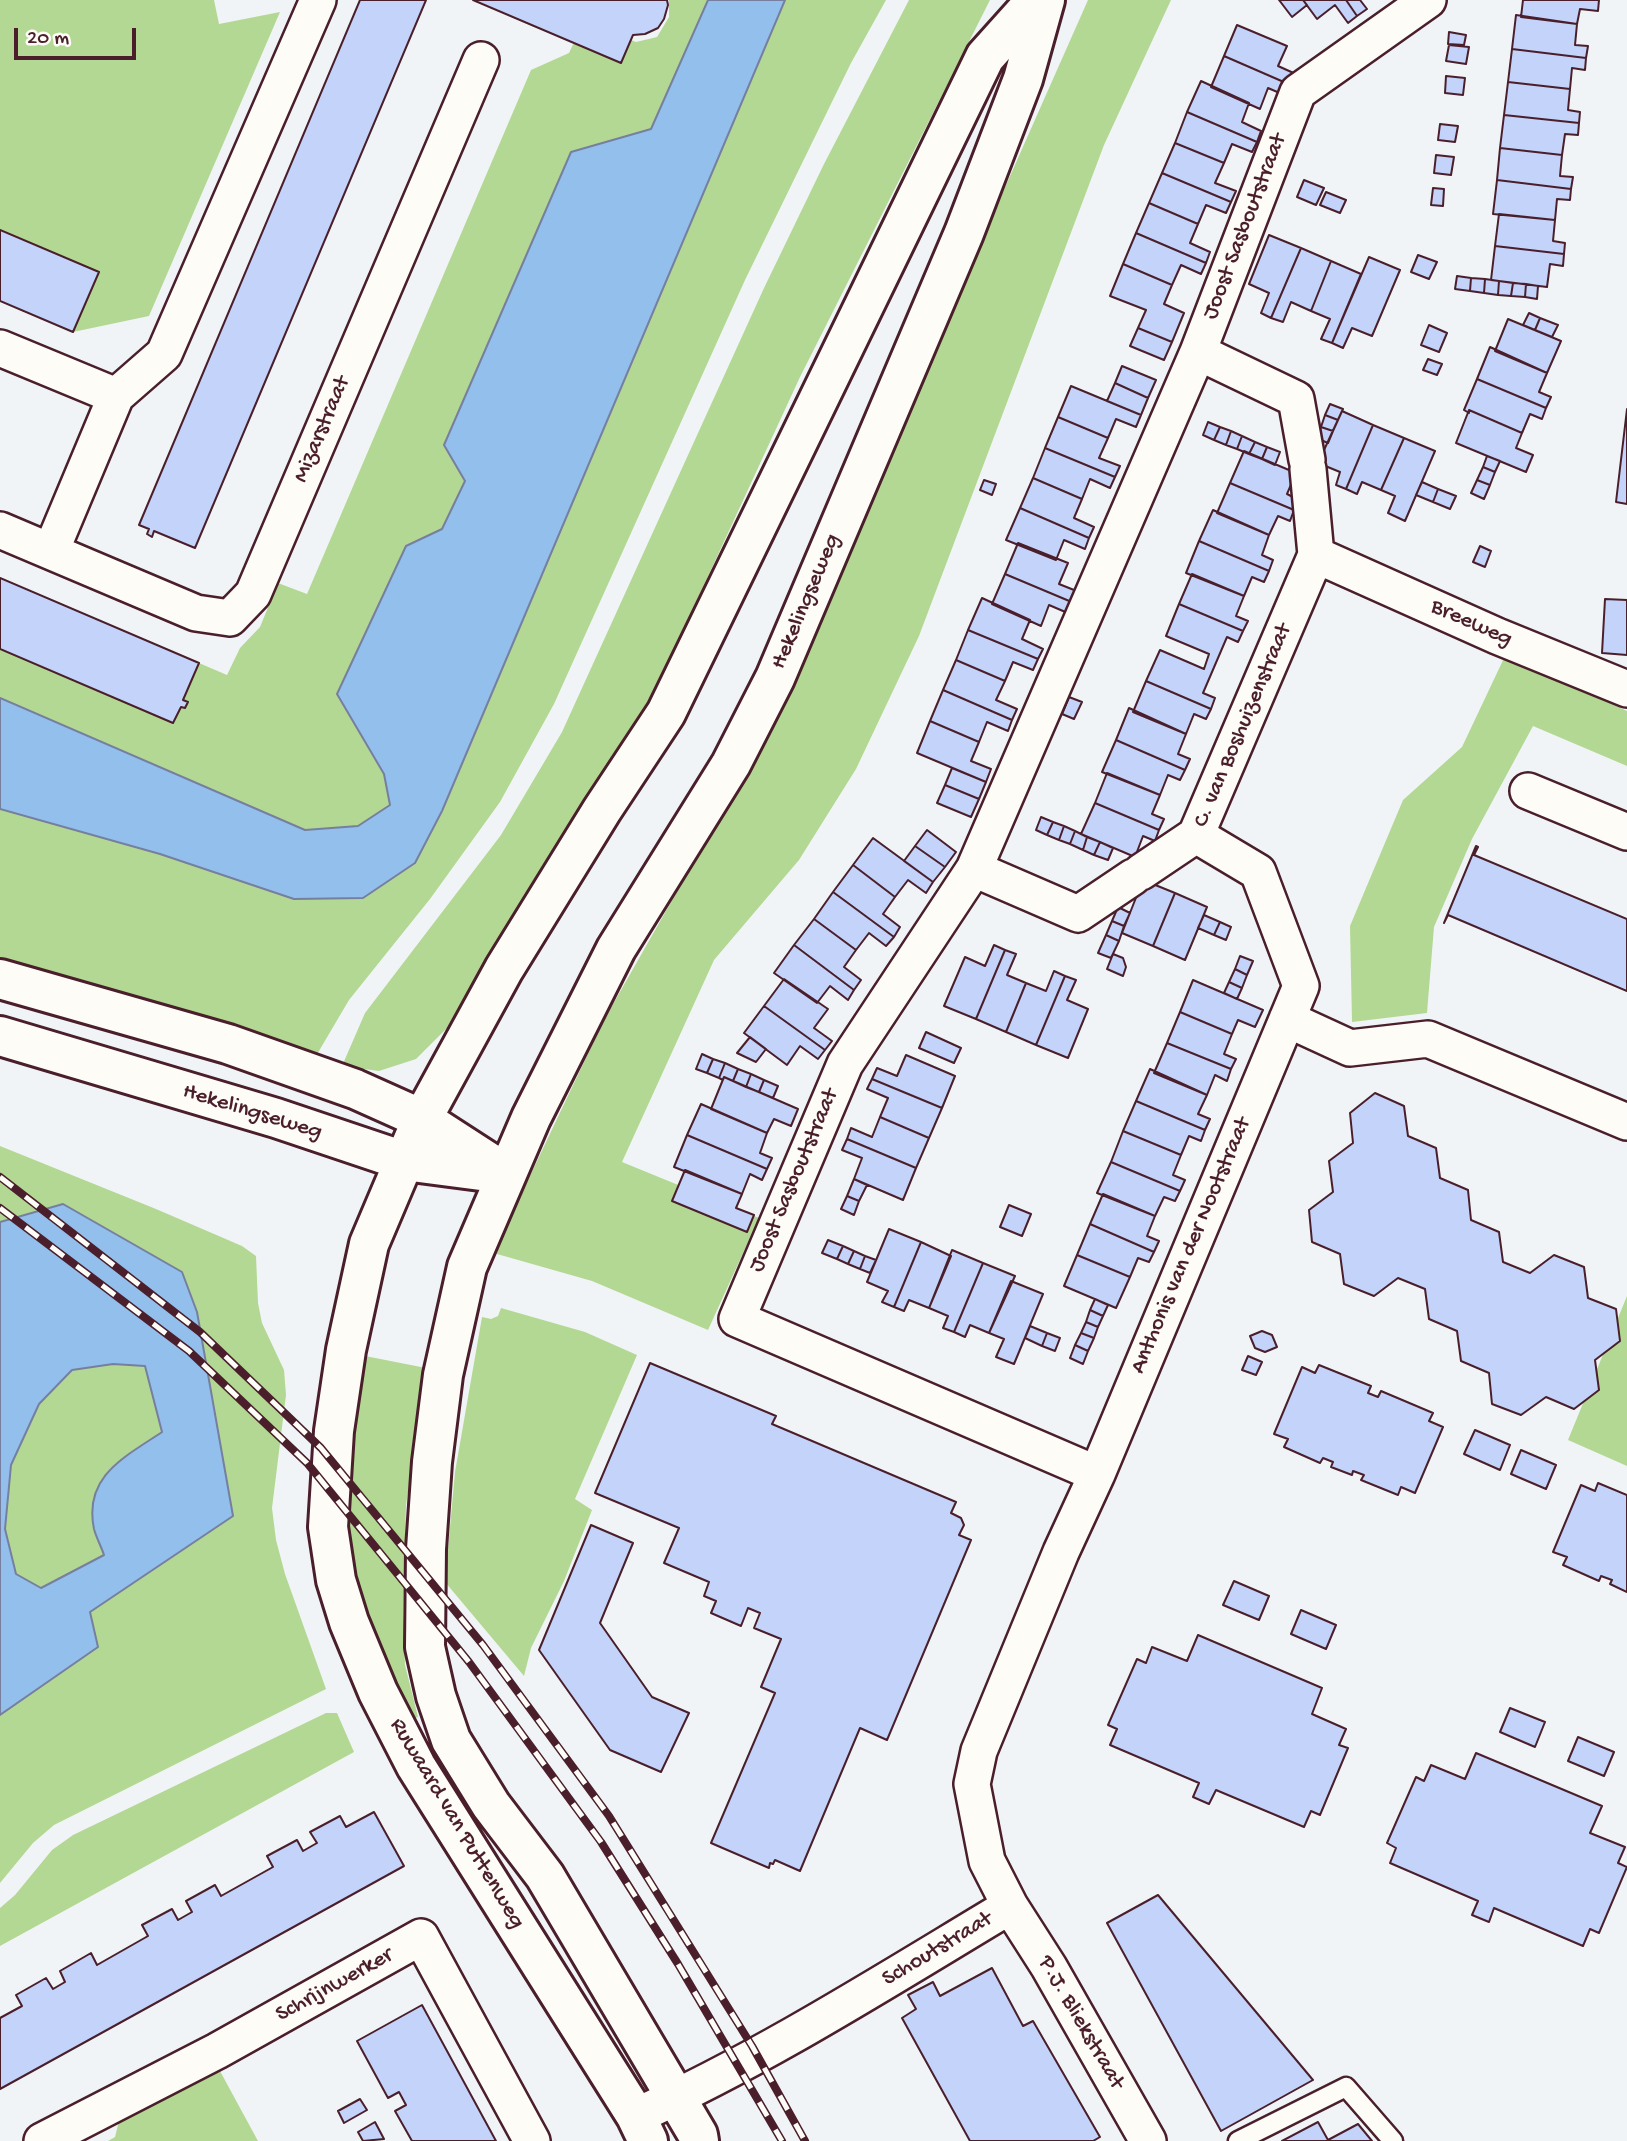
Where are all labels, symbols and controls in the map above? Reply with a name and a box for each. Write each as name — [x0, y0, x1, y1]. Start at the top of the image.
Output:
scale bar — [18, 14, 140, 58]
text: 20 m — [27, 27, 69, 52]
street label: Joost Sasboutstraat — [1198, 130, 1294, 324]
street label: Mizarstraat — [288, 373, 358, 487]
street label: Hekelingseweg — [766, 530, 848, 674]
street label: Breeweg — [1426, 594, 1516, 654]
street label: C. van Boshuizenstraat — [1189, 620, 1299, 832]
street label: Hekelingseweg — [179, 1079, 325, 1147]
street label: Joost Sasboutstraat — [744, 1085, 846, 1277]
street label: Anthonis van der Nootstraat — [1125, 1114, 1259, 1378]
street label: Ruwaard van Puttenweg — [382, 1714, 530, 1934]
street label: Schoutstraat — [878, 1906, 998, 1994]
street label: Schrijnwerker — [272, 1942, 398, 2030]
street label: P.J. Bliekstraat — [1031, 1951, 1129, 2095]

